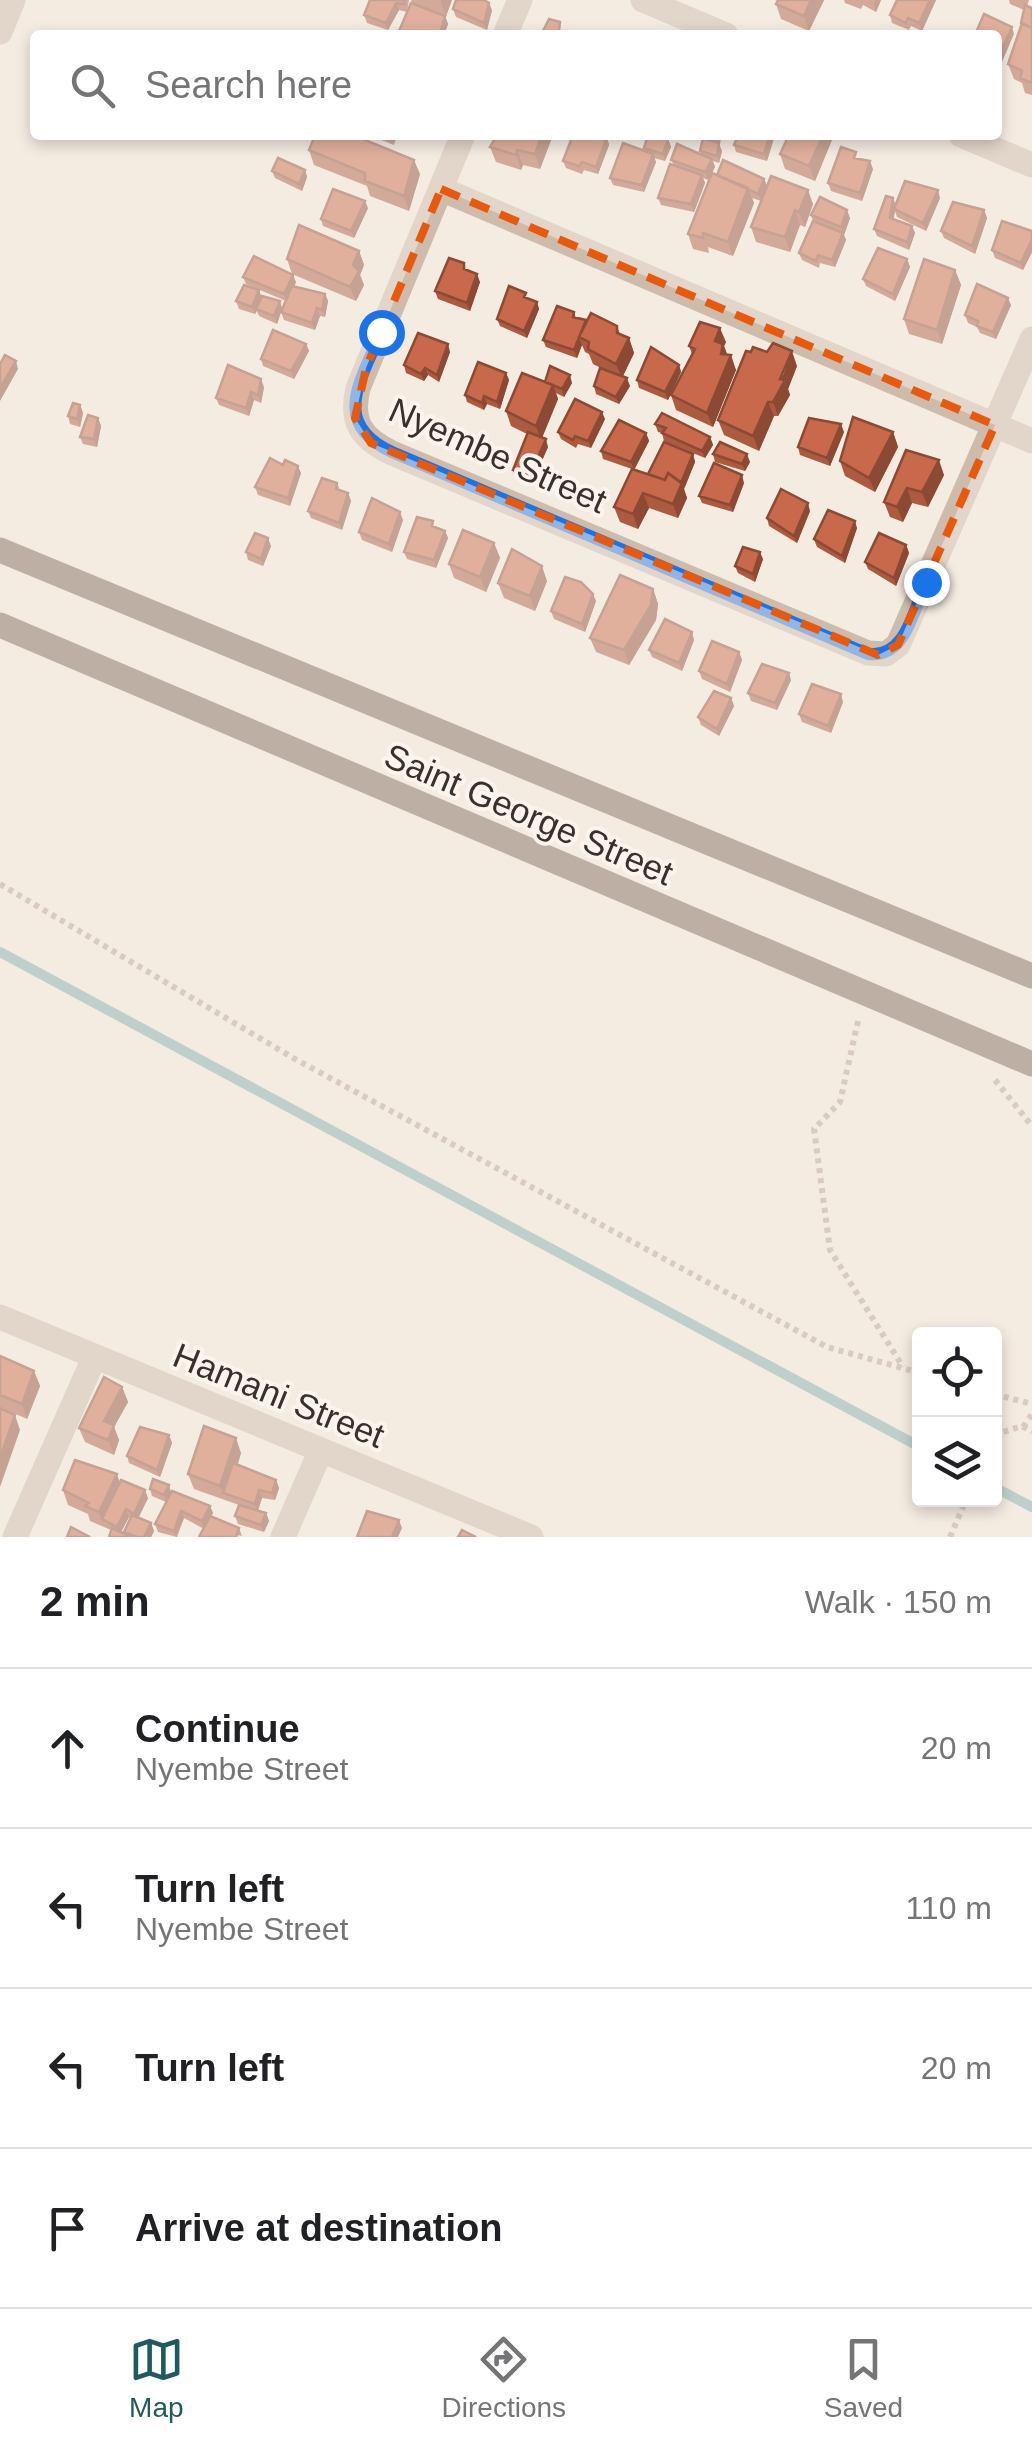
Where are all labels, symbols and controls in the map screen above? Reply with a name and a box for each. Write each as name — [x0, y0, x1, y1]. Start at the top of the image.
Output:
search box — [30, 30, 1002, 140]
icon: search — [65, 58, 120, 113]
text: Search here — [145, 64, 352, 106]
route start — [359, 310, 405, 356]
street label: Nyembe Street — [383, 390, 613, 520]
route end — [904, 560, 950, 606]
street label: Saint George Street — [379, 736, 679, 892]
map controls — [912, 1327, 1002, 1507]
button: locate — [912, 1327, 1002, 1417]
street label: Hamani Street — [168, 1335, 390, 1455]
button: layers — [912, 1417, 1002, 1507]
text: 2 min — [40, 1578, 150, 1625]
text: Walk · 150 m — [805, 1584, 992, 1620]
text: Continue — [135, 1708, 300, 1750]
icon: ahead — [40, 1721, 95, 1776]
text: 20 m — [921, 1730, 992, 1766]
text: Nyembe Street — [135, 1751, 348, 1787]
text: Turn left — [135, 1868, 284, 1910]
icon: left — [40, 1881, 95, 1936]
text: 110 m — [905, 1890, 992, 1926]
text: Nyembe Street — [135, 1911, 348, 1947]
icon: left — [40, 2041, 95, 2096]
text: Turn left — [135, 2047, 284, 2089]
text: 20 m — [921, 2050, 992, 2086]
icon: arrive — [40, 2201, 95, 2256]
text: Arrive at destination — [135, 2207, 502, 2249]
tab: Map — [129, 2332, 184, 2424]
tab: Directions — [442, 2332, 566, 2424]
tab: Saved — [824, 2332, 903, 2424]

